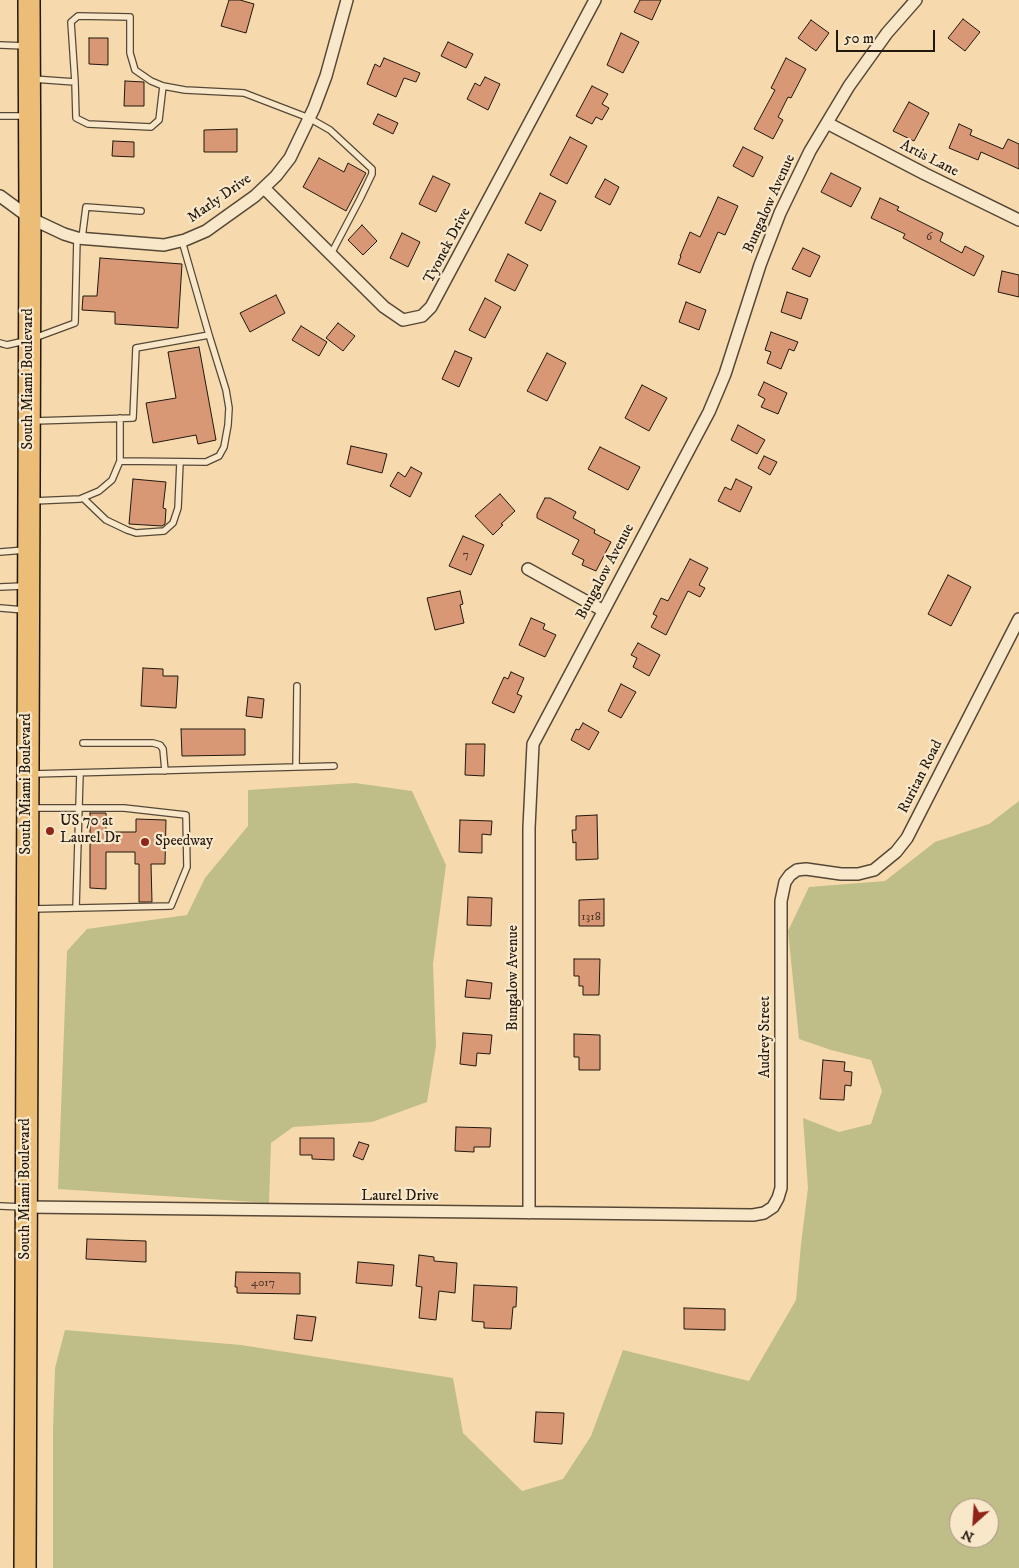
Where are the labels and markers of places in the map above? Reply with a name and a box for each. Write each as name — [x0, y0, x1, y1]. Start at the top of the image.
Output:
place label: US 70 at Laurel Dr — [60, 813, 121, 848]
marker: US 70 at Laurel Dr — [44, 825, 56, 837]
place label: Speedway — [155, 833, 213, 851]
marker: Speedway — [139, 836, 151, 848]

